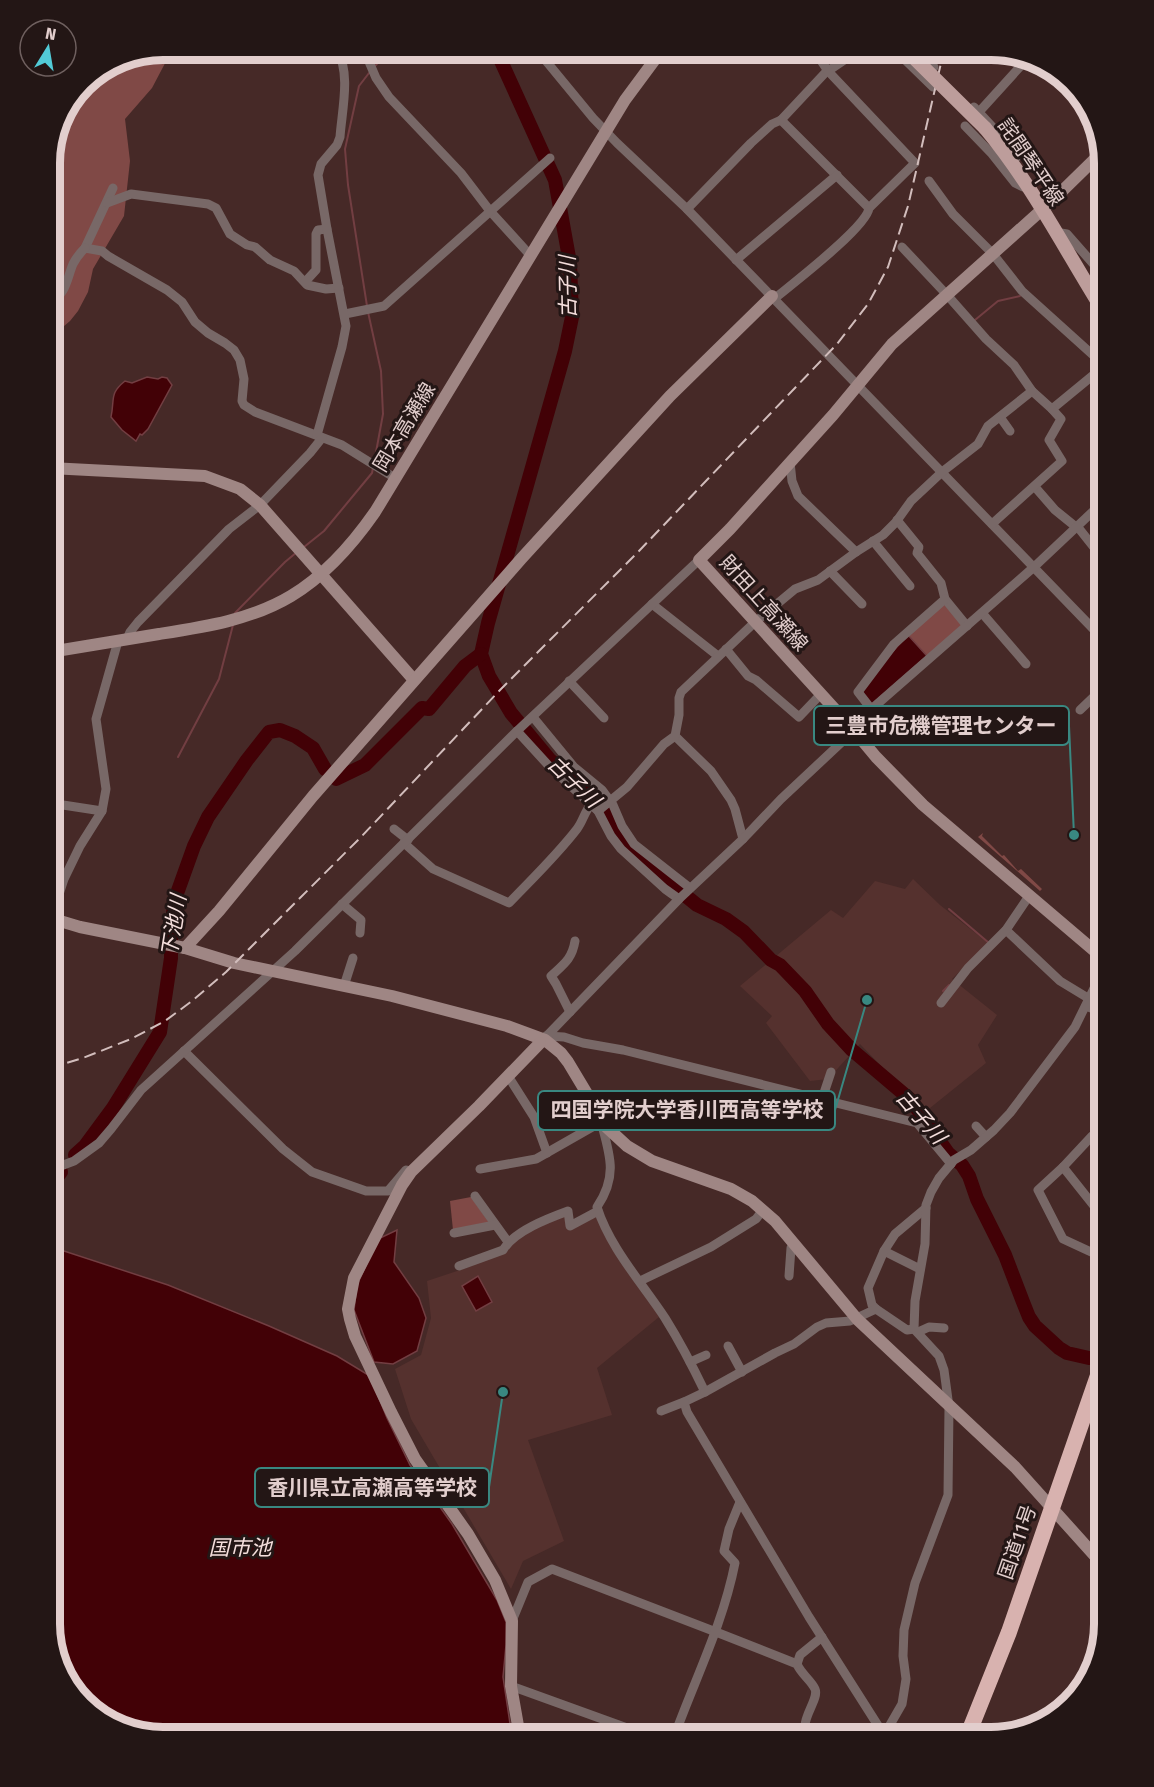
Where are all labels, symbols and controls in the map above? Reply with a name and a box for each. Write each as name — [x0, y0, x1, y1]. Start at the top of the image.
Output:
north arrow — [18, 18, 78, 78]
text: N — [44, 23, 58, 44]
street label: 詫間琴平線 — [993, 114, 1069, 210]
water label: 古子川 — [554, 253, 582, 319]
street label: 岡本高瀬線 — [368, 378, 440, 476]
street label: 財田上高瀬線 — [715, 550, 813, 656]
callout: 三豊市危機管理センター — [814, 706, 1069, 745]
text: 三豊市危機管理センター — [826, 713, 1057, 739]
water label: 古子川 — [542, 751, 607, 815]
water label: 下池川 — [156, 891, 192, 959]
water label: 古子川 — [891, 1085, 953, 1151]
callout: 四国学院大学香川西高等学校 — [538, 1091, 835, 1130]
text: 四国学院大学香川西高等学校 — [551, 1097, 824, 1123]
callout: 香川県立高瀬高等学校 — [255, 1468, 489, 1507]
text: 香川県立高瀬高等学校 — [267, 1475, 477, 1501]
street label: 国道11号 — [993, 1502, 1041, 1582]
water label: 国市池 — [209, 1535, 273, 1561]

